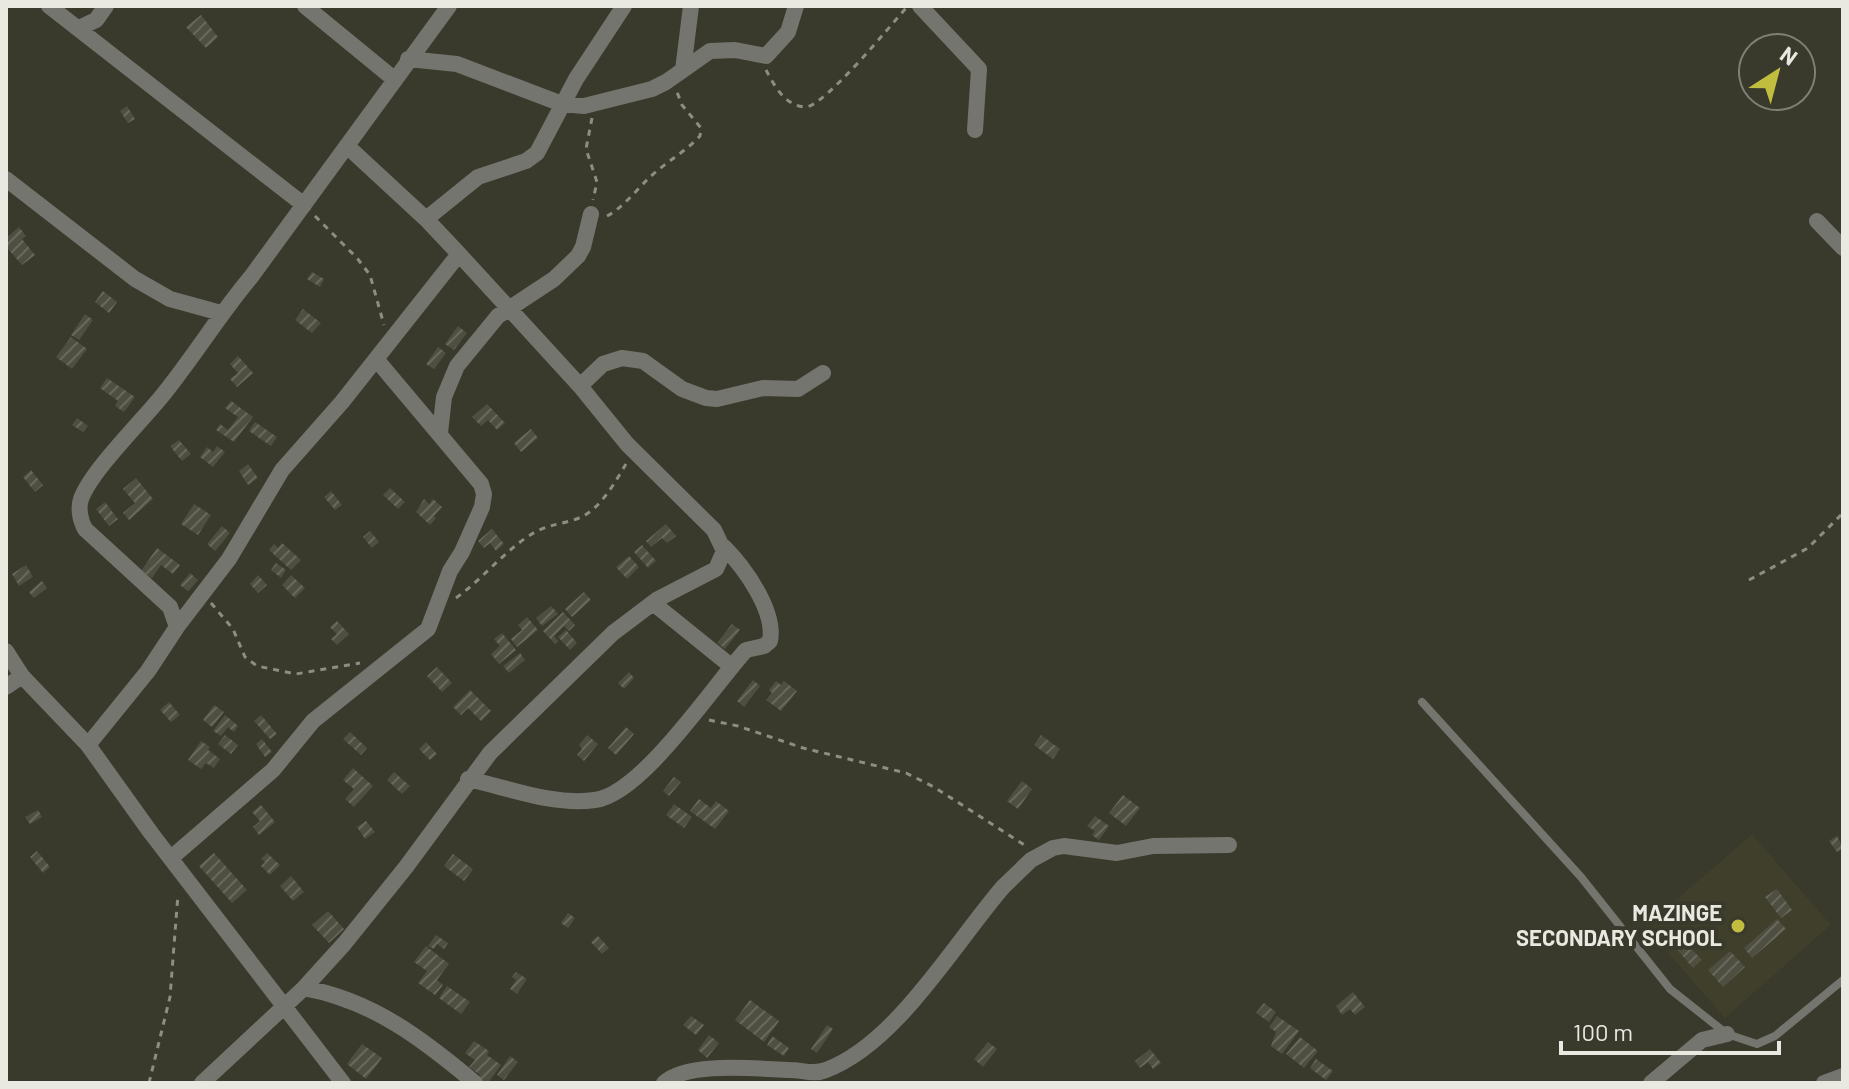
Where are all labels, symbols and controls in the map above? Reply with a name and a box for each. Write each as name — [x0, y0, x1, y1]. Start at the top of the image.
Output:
north arrow — [1737, 32, 1817, 112]
text: N — [1776, 40, 1803, 70]
place label: MAZINGE SECONDARY SCHOOL — [1516, 899, 1722, 950]
marker: MAZINGE SECONDARY SCHOOL — [1729, 917, 1747, 935]
scale bar — [1561, 1005, 1779, 1055]
text: 100 m — [1573, 1017, 1633, 1046]

